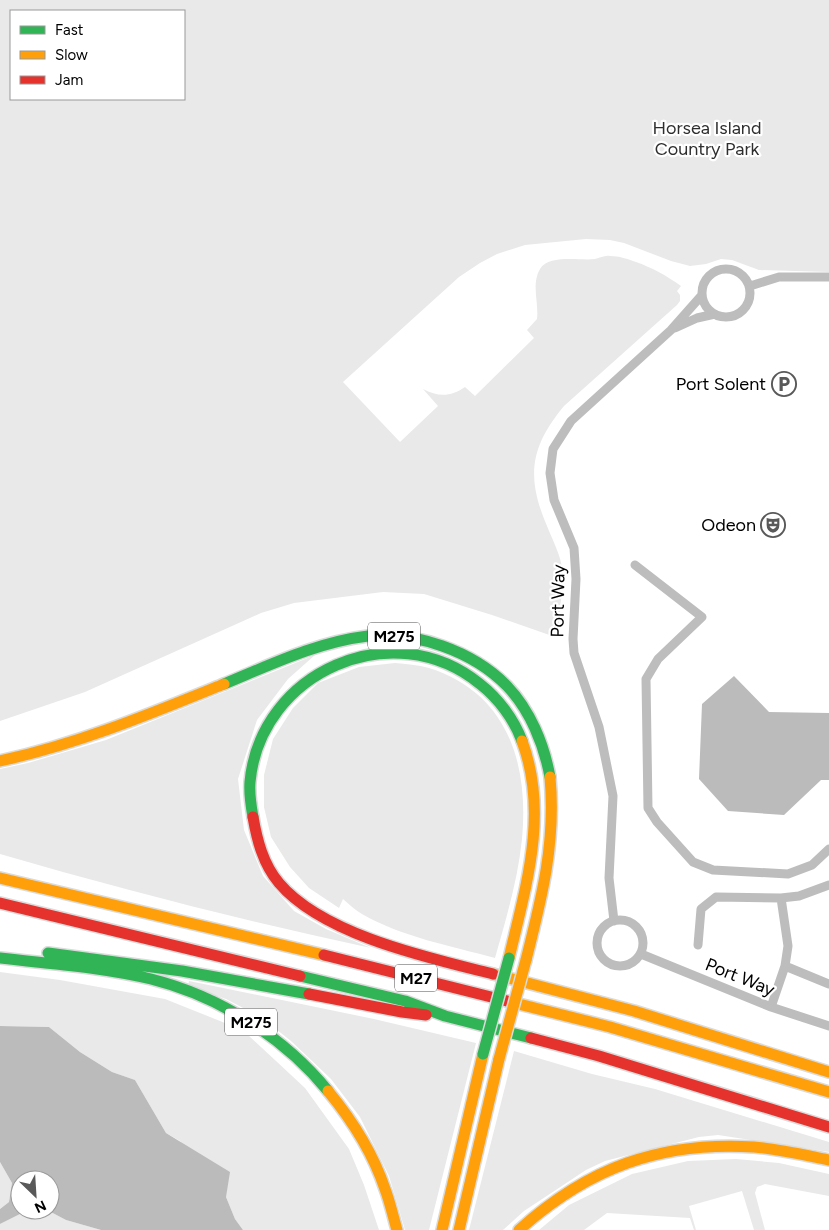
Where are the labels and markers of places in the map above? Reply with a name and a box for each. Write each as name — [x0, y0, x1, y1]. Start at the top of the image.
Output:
parking icon: Port Solent — [771, 371, 797, 397]
place label: Port Solent — [676, 373, 766, 395]
theatre icon: Odeon — [760, 512, 786, 538]
place label: Odeon — [701, 514, 756, 536]

